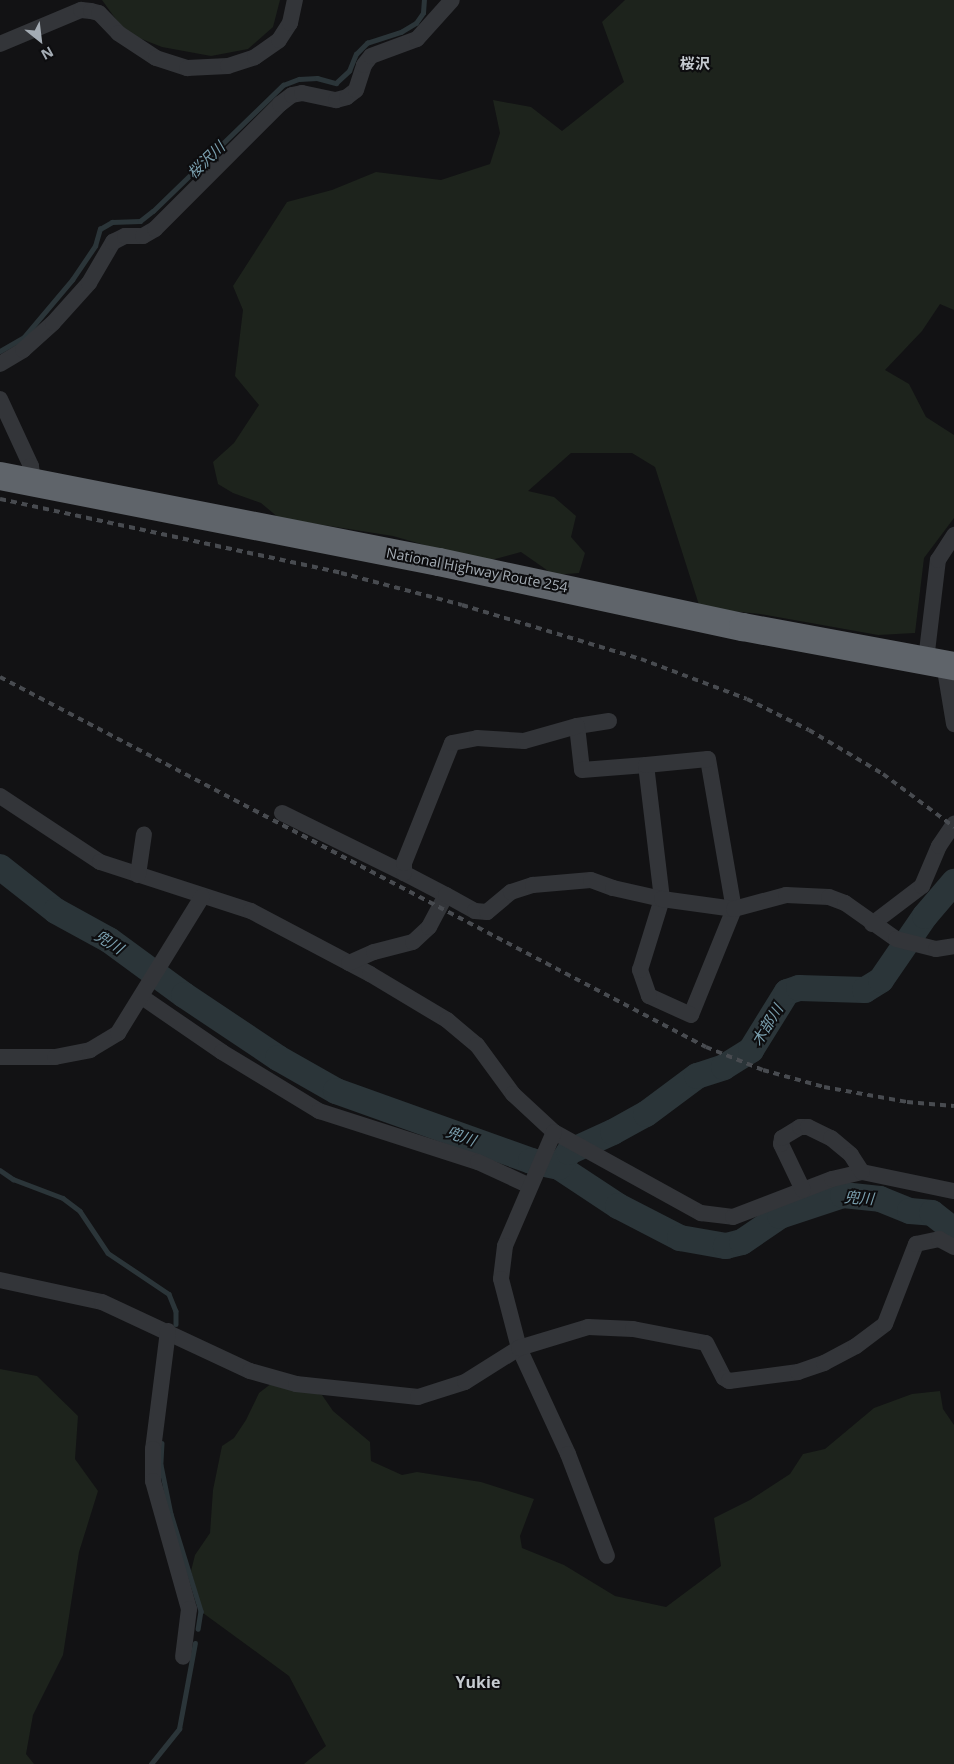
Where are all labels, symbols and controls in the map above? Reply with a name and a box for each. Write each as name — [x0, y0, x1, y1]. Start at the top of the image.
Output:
north arrow — [15, 15, 65, 65]
text: N — [38, 42, 57, 65]
district label: 桜沢 — [680, 55, 710, 73]
water label: 桜沢川 — [184, 138, 228, 182]
street label: National Highway Route 254 — [385, 544, 569, 596]
water label: 兜川 — [92, 926, 126, 958]
water label: 木部川 — [747, 1001, 787, 1049]
water label: 兜川 — [444, 1122, 478, 1150]
water label: 兜川 — [843, 1188, 875, 1208]
district label: Yukie — [456, 1672, 500, 1692]

